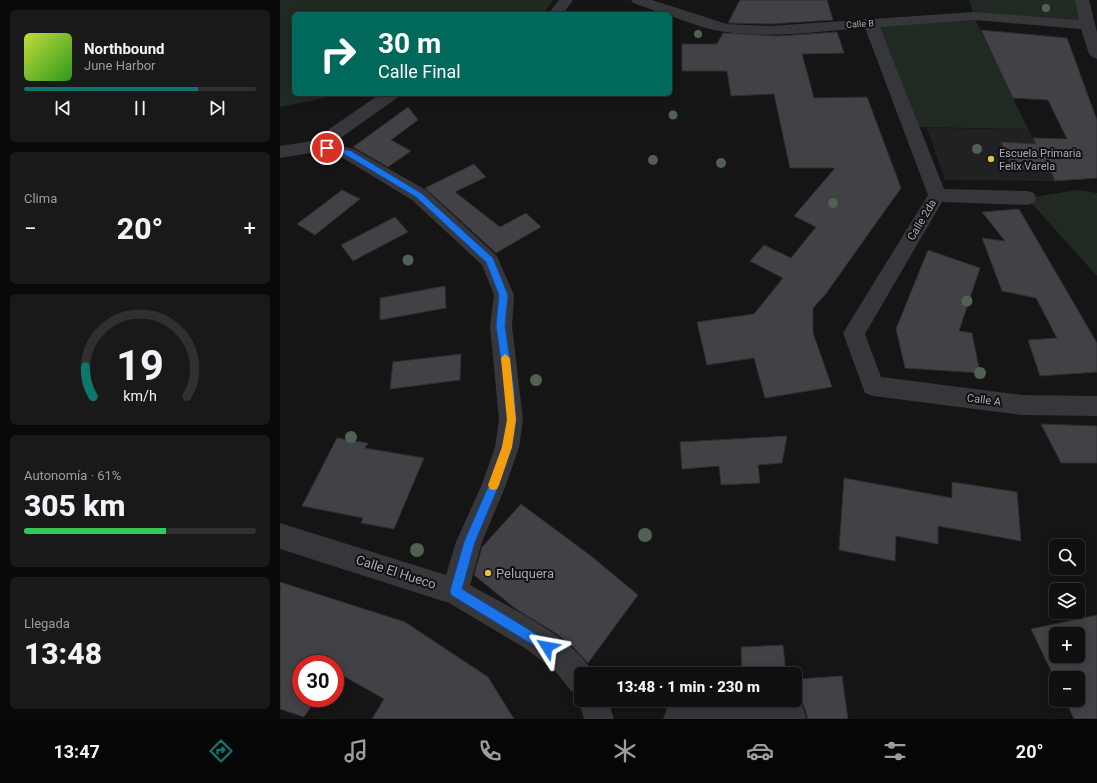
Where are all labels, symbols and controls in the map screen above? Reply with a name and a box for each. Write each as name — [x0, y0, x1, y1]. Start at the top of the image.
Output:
street label: Calle B — [846, 18, 875, 30]
text: 30 m — [378, 27, 441, 60]
icon: right — [312, 28, 364, 80]
text: Northbound — [84, 40, 165, 58]
text: June Harbor — [84, 58, 156, 73]
text: Calle Final — [378, 61, 461, 82]
icon: previous — [52, 97, 74, 119]
icon: pause — [129, 97, 151, 119]
icon: next — [206, 97, 228, 119]
pin — [310, 131, 344, 165]
icon: arrive — [316, 137, 338, 159]
place label: Escuela Primaria Felix Varela — [999, 147, 1081, 173]
marker: Escuela Primaria Felix Varela — [986, 154, 996, 164]
text: Clima — [24, 191, 57, 206]
street label: Calle 2da — [905, 197, 939, 243]
text: 20° — [117, 211, 163, 246]
text: − — [24, 216, 37, 241]
text: + — [244, 216, 256, 241]
text: 19 — [116, 341, 164, 390]
text: km/h — [123, 388, 157, 404]
street label: Calle A — [966, 391, 1003, 409]
text: Autonomía · 61% — [24, 468, 121, 483]
text: 305 km — [24, 488, 126, 523]
map controls — [1049, 539, 1085, 707]
button: search — [1049, 539, 1085, 575]
street label: Calle El Hueco — [354, 552, 438, 592]
place label: Peluquera — [496, 566, 554, 581]
marker: Peluquera — [483, 568, 493, 578]
button: layers — [1049, 583, 1085, 619]
text: Llegada — [24, 616, 70, 631]
position arrow — [526, 626, 568, 668]
button: + — [1049, 627, 1085, 663]
text: 13:48 — [24, 636, 102, 671]
speed limit sign: 30 — [292, 655, 344, 707]
button: − — [1049, 671, 1085, 707]
text: 13:48 · 1 min · 230 m — [616, 678, 760, 696]
icon: directions — [207, 737, 235, 765]
icon: music — [342, 737, 370, 765]
icon: phone — [476, 737, 504, 765]
icon: climate — [611, 737, 639, 765]
icon: car — [746, 737, 774, 765]
icon: filters — [881, 737, 909, 765]
text: 13:47 — [53, 741, 100, 762]
text: 20° — [1016, 741, 1044, 762]

